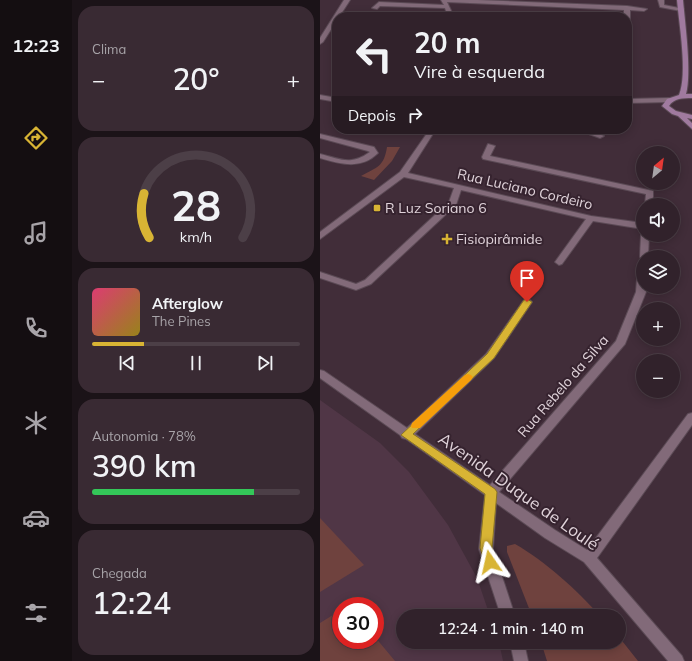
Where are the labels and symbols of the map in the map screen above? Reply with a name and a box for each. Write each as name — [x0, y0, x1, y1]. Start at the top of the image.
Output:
north arrow — [636, 146, 680, 190]
street label: Rua Luciano Cordeiro — [456, 165, 594, 213]
place label: R Luz Soriano 6 — [385, 199, 487, 217]
marker: R Luz Soriano 6 — [372, 203, 382, 213]
place label: Fisiopirâmide — [456, 230, 542, 248]
marker: Fisiopirâmide — [441, 233, 453, 245]
pin — [510, 261, 544, 302]
street label: Rua Rebelo da Silva — [514, 331, 612, 441]
street label: Avenida Duque de Loulé — [435, 428, 603, 554]
position arrow — [469, 541, 511, 583]
speed limit sign: 30 — [332, 597, 384, 649]

